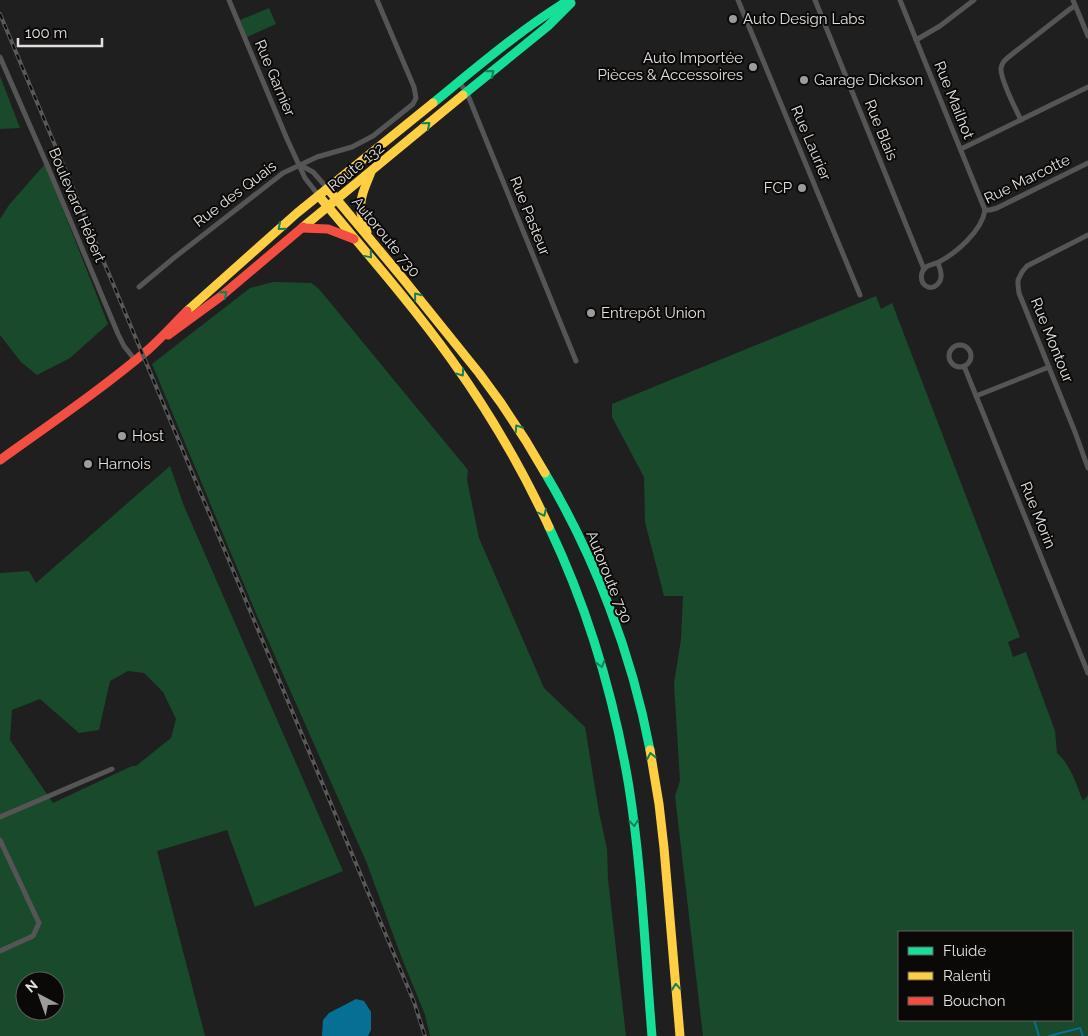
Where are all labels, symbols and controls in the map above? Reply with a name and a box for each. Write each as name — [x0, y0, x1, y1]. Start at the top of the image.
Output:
place label: Auto Design Labs — [743, 10, 865, 28]
marker: Auto Design Labs — [727, 13, 739, 25]
scale bar — [18, 15, 101, 47]
text: 100 m — [25, 24, 67, 42]
street label: Rue Garnier — [251, 37, 299, 120]
place label: Auto Importée Pièces & Accessoires — [597, 49, 743, 84]
street label: Rue Mailhot — [930, 58, 978, 142]
marker: Auto Importée Pièces & Accessoires — [747, 61, 759, 73]
one-way arrow — [485, 70, 494, 78]
place label: Garage Dickson — [814, 71, 923, 89]
marker: Garage Dickson — [798, 74, 810, 86]
street label: Rue Blais — [861, 97, 901, 163]
street label: Rue Laurier — [787, 103, 835, 184]
one-way arrow — [421, 123, 430, 131]
street label: Route 132 — [324, 139, 388, 195]
street label: Boulevard Hébert — [45, 145, 109, 265]
street label: Rue Marcotte — [981, 150, 1073, 208]
street label: Rue des Quais — [190, 157, 280, 231]
street label: Rue Pasteur — [506, 174, 554, 259]
place label: FCP — [764, 179, 792, 197]
marker: FCP — [796, 182, 808, 194]
street label: Autoroute 730 — [348, 193, 424, 281]
one-way arrow — [278, 221, 287, 230]
one-way arrow — [363, 250, 372, 259]
one-way arrow — [218, 290, 227, 299]
one-way arrow — [413, 293, 422, 302]
street label: Rue Montour — [1027, 295, 1077, 386]
place label: Entrepôt Union — [601, 304, 705, 322]
marker: Entrepôt Union — [585, 307, 597, 319]
one-way arrow — [455, 367, 464, 377]
one-way arrow — [514, 424, 524, 433]
place label: Host — [132, 427, 164, 445]
marker: Host — [116, 430, 128, 442]
place label: Harnois — [98, 455, 151, 473]
marker: Harnois — [82, 458, 94, 470]
street label: Rue Morin — [1016, 479, 1060, 551]
one-way arrow — [537, 508, 547, 517]
street label: Autoroute 730 — [582, 528, 636, 626]
one-way arrow — [595, 660, 605, 668]
one-way arrow — [646, 752, 657, 761]
one-way arrow — [628, 819, 638, 828]
legend — [898, 931, 1073, 1021]
text: Fluide — [943, 942, 986, 960]
text: Ralenti — [943, 967, 991, 985]
north arrow — [15, 971, 65, 1021]
text: N — [22, 977, 41, 996]
one-way arrow — [671, 983, 682, 991]
text: Bouchon — [943, 992, 1005, 1010]

